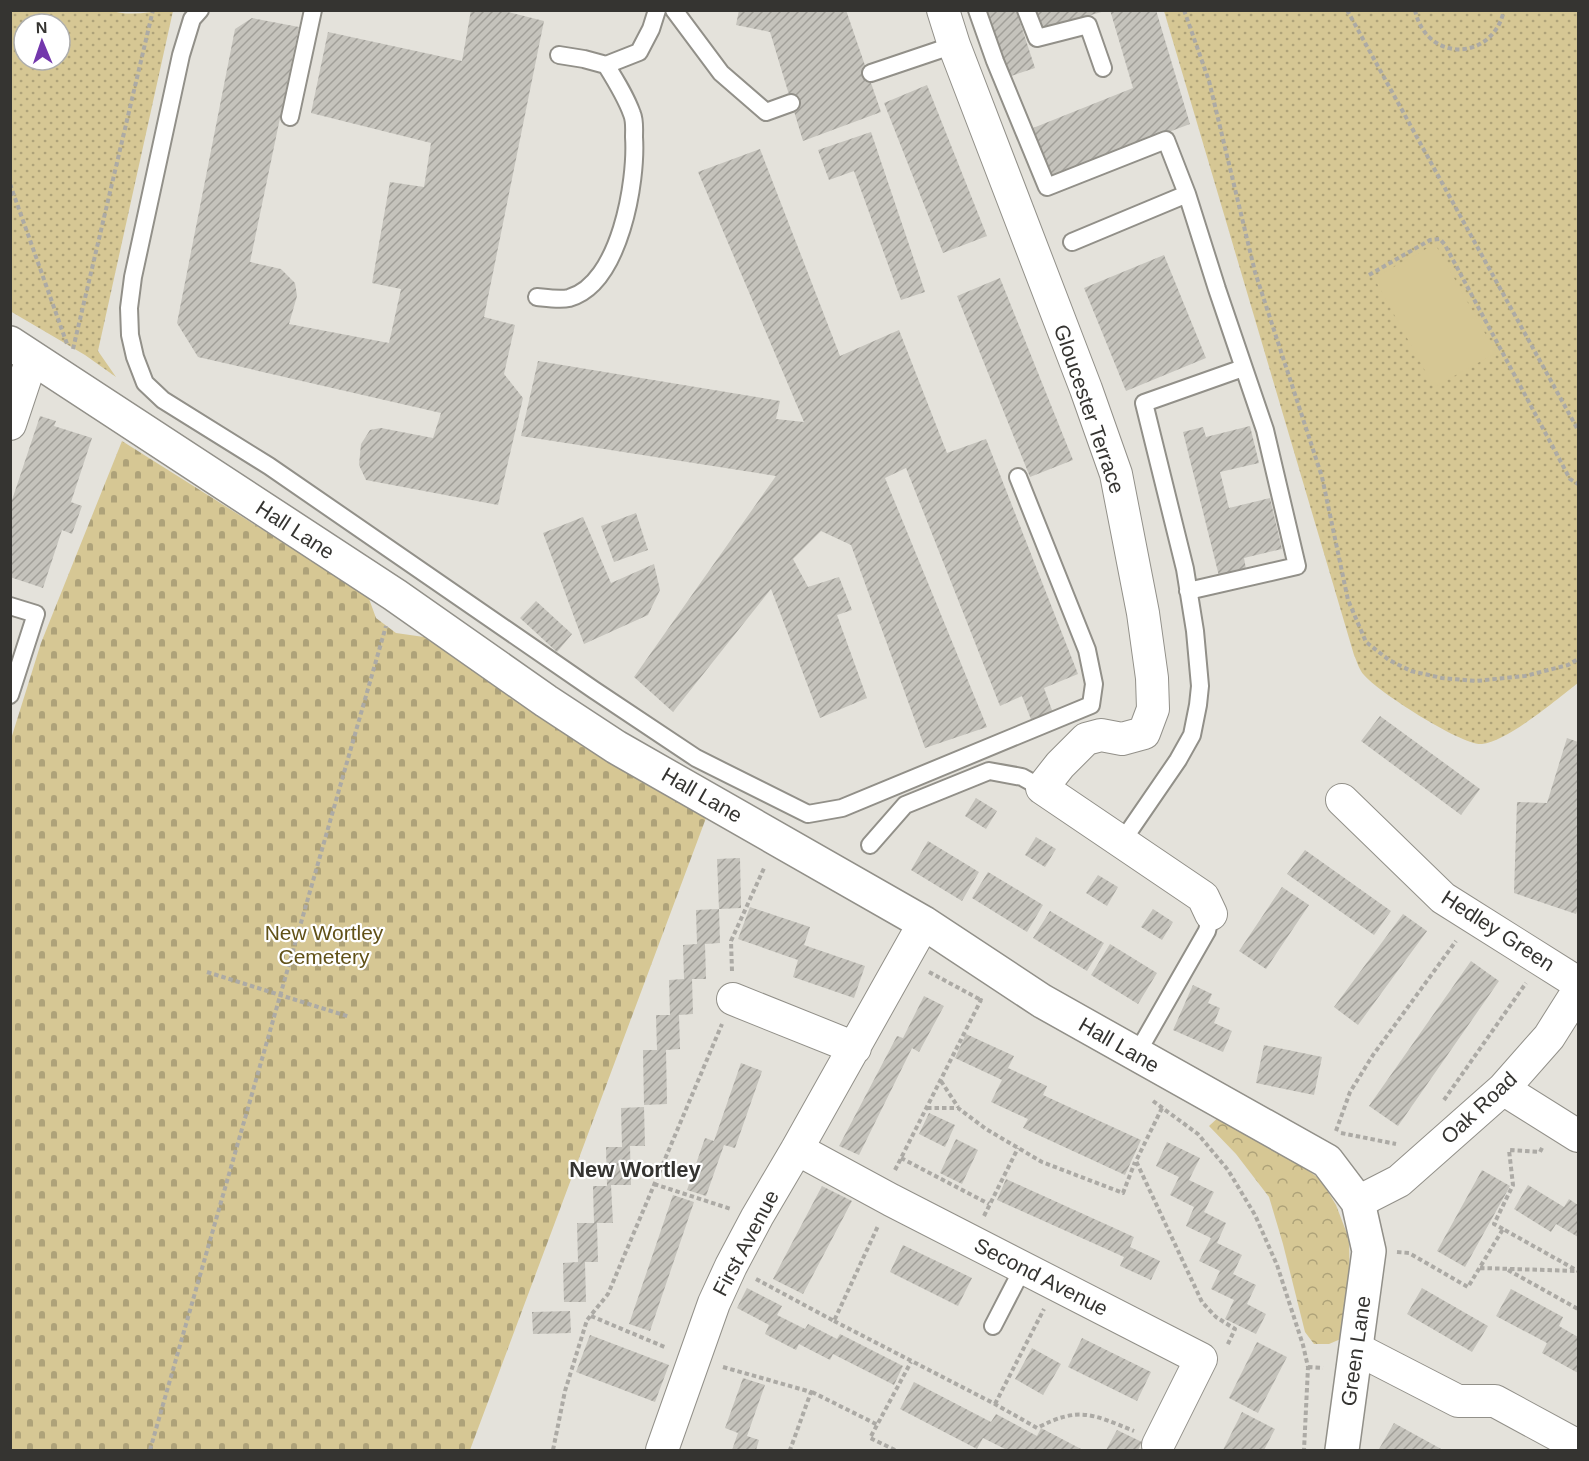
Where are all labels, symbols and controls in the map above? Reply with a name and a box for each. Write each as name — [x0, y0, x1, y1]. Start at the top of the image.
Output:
north arrow — [12, 12, 72, 72]
text: N — [35, 19, 48, 36]
street label: Gloucester Terrace — [1050, 321, 1129, 496]
street label: Hall Lane — [252, 496, 339, 563]
street label: Hall Lane — [658, 762, 746, 827]
street label: Hedley Green — [1438, 886, 1559, 976]
park label: New Wortley Cemetery — [265, 921, 384, 968]
street label: Hall Lane — [1075, 1012, 1163, 1077]
street label: Oak Road — [1436, 1067, 1521, 1148]
district label: New Wortley — [569, 1157, 702, 1182]
street label: First Avenue — [708, 1186, 783, 1300]
street label: Second Avenue — [971, 1233, 1112, 1320]
street label: Green Lane — [1336, 1294, 1375, 1407]

